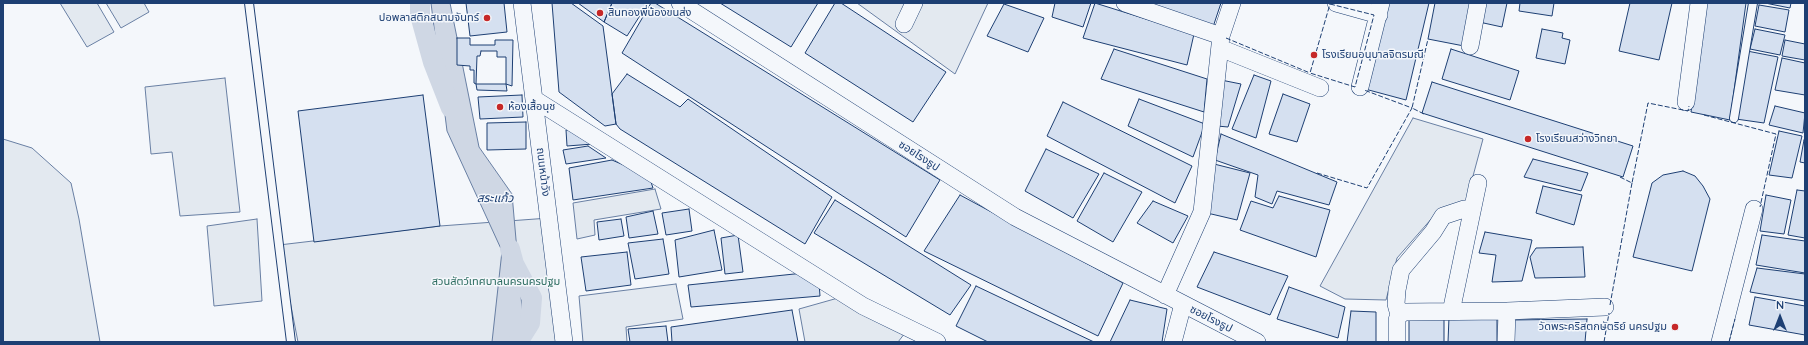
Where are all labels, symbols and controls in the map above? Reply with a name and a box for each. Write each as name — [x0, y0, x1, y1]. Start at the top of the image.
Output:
place label: สินทองพี่น้องขนส่ง — [608, 6, 692, 20]
marker: สินทองพี่น้องขนส่ง — [595, 8, 605, 18]
place label: ปอพลาสติกสนามจันทร์ — [379, 11, 479, 25]
marker: ปอพลาสติกสนามจันทร์ — [482, 13, 492, 23]
place label: โรงเรียนอนุบาลจิตรมณี — [1322, 48, 1424, 62]
marker: โรงเรียนอนุบาลจิตรมณี — [1309, 50, 1319, 60]
place label: ห้องเสื้อนุช — [508, 100, 555, 114]
marker: ห้องเสื้อนุช — [495, 102, 505, 112]
place label: โรงเรียนสว่างวิทยา — [1536, 132, 1618, 146]
marker: โรงเรียนสว่างวิทยา — [1523, 134, 1533, 144]
street label: ซอยโรงธูป — [896, 138, 942, 174]
street label: ถนนหน้าวัง — [533, 147, 553, 197]
water label: สระแก้ว — [477, 191, 513, 205]
park label: สวนสัตว์เทศบาลนครนครปฐม — [432, 275, 560, 289]
north arrow — [1760, 297, 1800, 337]
text: N — [1776, 298, 1784, 312]
street label: ซอยโรงธูป — [1187, 303, 1235, 335]
place label: วัดพระคริสตกษัตริย์ นครปฐม — [1539, 320, 1667, 334]
marker: วัดพระคริสตกษัตริย์ นครปฐม — [1670, 322, 1680, 332]

